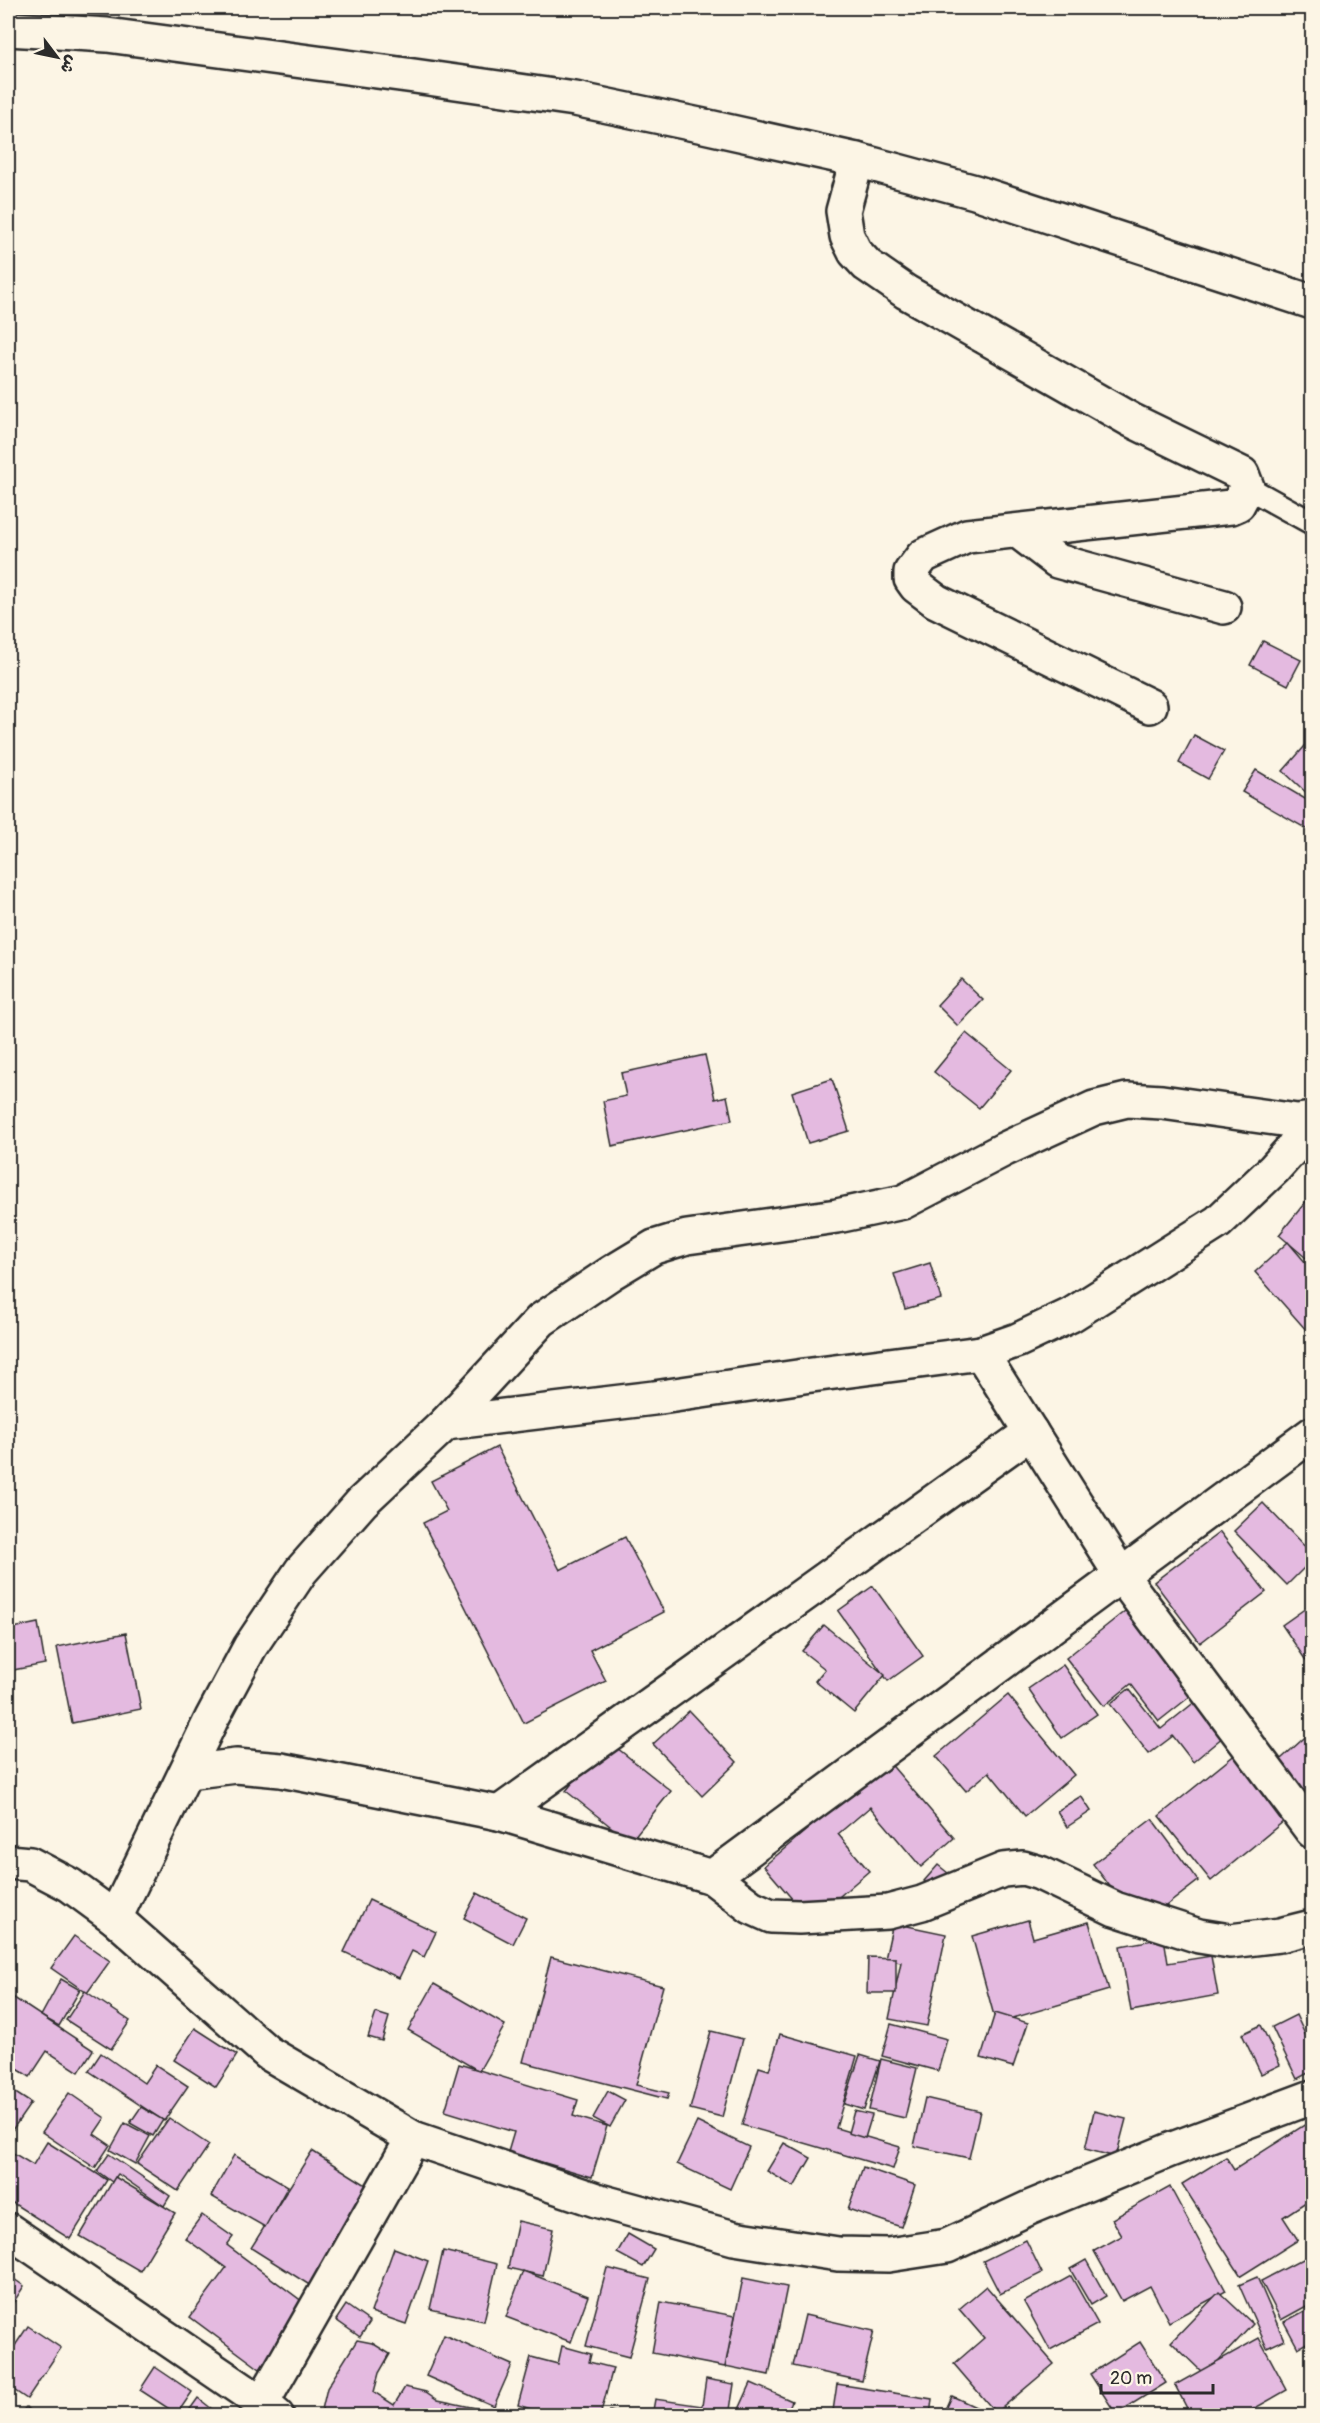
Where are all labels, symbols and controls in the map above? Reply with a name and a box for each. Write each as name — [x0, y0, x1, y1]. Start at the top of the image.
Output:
north arrow — [27, 27, 87, 87]
text: ش — [56, 52, 82, 77]
scale bar — [1101, 2357, 1214, 2395]
text: 20 m — [1110, 2367, 1152, 2390]

